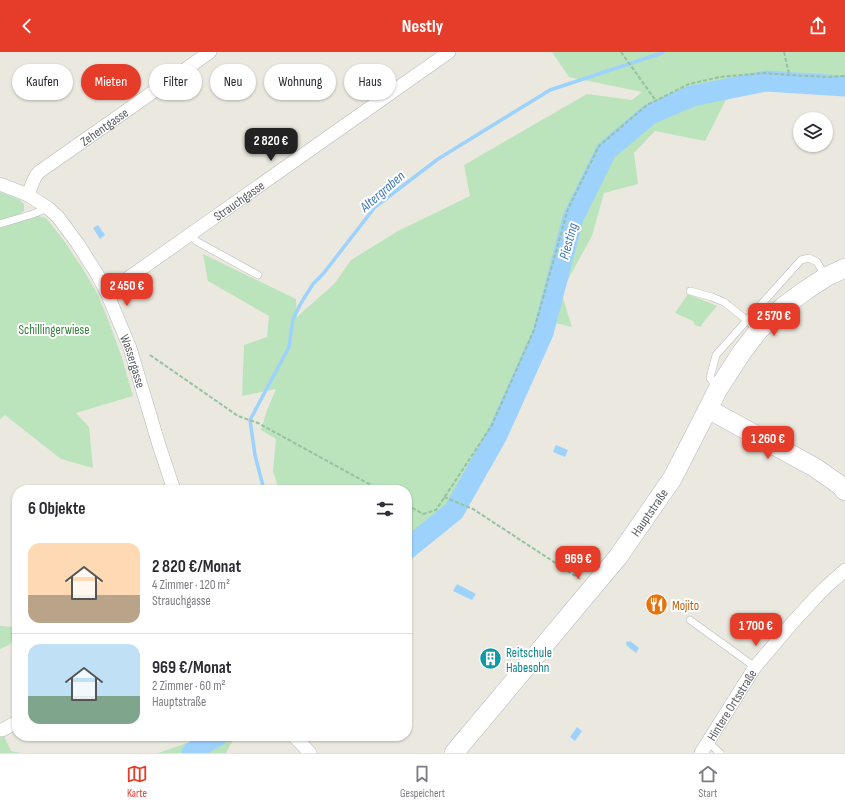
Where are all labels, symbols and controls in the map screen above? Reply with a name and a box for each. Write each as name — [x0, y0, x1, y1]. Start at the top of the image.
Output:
icon: back — [16, 15, 38, 37]
icon: share — [807, 15, 829, 37]
text: Nestly — [402, 16, 443, 37]
chip: Kaufen — [12, 64, 73, 100]
chip: Mieten — [81, 64, 141, 100]
chip: Filter — [149, 64, 202, 100]
chip: Neu — [210, 64, 256, 100]
chip: Wohnung — [264, 64, 336, 100]
chip: Haus — [344, 64, 396, 100]
street label: Zehentgasse — [77, 105, 132, 150]
map controls — [793, 112, 833, 152]
button: layers — [793, 112, 833, 152]
pin: 2 820 € — [234, 128, 308, 162]
text: 2 820 € — [254, 133, 288, 149]
water label: Altergraben — [356, 167, 408, 216]
street label: Strauchgasse — [211, 178, 268, 225]
water label: Piesting — [555, 221, 582, 261]
pin: 2 450 € — [90, 273, 164, 307]
text: 2 450 € — [110, 278, 144, 294]
pin: 2 570 € — [737, 303, 811, 337]
text: 2 570 € — [757, 308, 791, 324]
park label: Schillingerwiese — [19, 322, 89, 338]
street label: Wassergasse — [116, 332, 148, 390]
pin: 1 260 € — [731, 426, 805, 460]
text: 1 260 € — [751, 431, 785, 447]
street label: Hauptstraße — [628, 486, 672, 540]
icon: filters — [374, 498, 396, 520]
text: 6 Objekte — [28, 499, 86, 519]
pin: 969 € — [550, 546, 606, 580]
text: 969 € — [564, 551, 592, 567]
text: 2 820 €/Monat — [152, 557, 241, 577]
icon: home — [60, 559, 108, 607]
text: 4 Zimmer · 120 m² — [152, 577, 230, 593]
restaurant icon: Mojito — [644, 592, 670, 618]
text: Strauchgasse — [152, 593, 211, 609]
place label: Mojito — [672, 598, 699, 614]
pin: 1 700 € — [719, 613, 793, 647]
text: 1 700 € — [739, 618, 773, 634]
place label: Reitschule Habesohn — [506, 645, 552, 676]
building icon: Reitschule Habesohn — [477, 646, 503, 672]
text: 969 €/Monat — [152, 658, 231, 678]
icon: home — [60, 660, 108, 708]
street label: Hintere Ortsstraße — [704, 667, 761, 744]
text: 2 Zimmer · 60 m² — [152, 678, 226, 694]
text: Hauptstraße — [152, 694, 206, 710]
tab: Karte — [126, 763, 148, 800]
tab: Gespeichert — [400, 763, 445, 800]
tab: Start — [697, 763, 719, 800]

